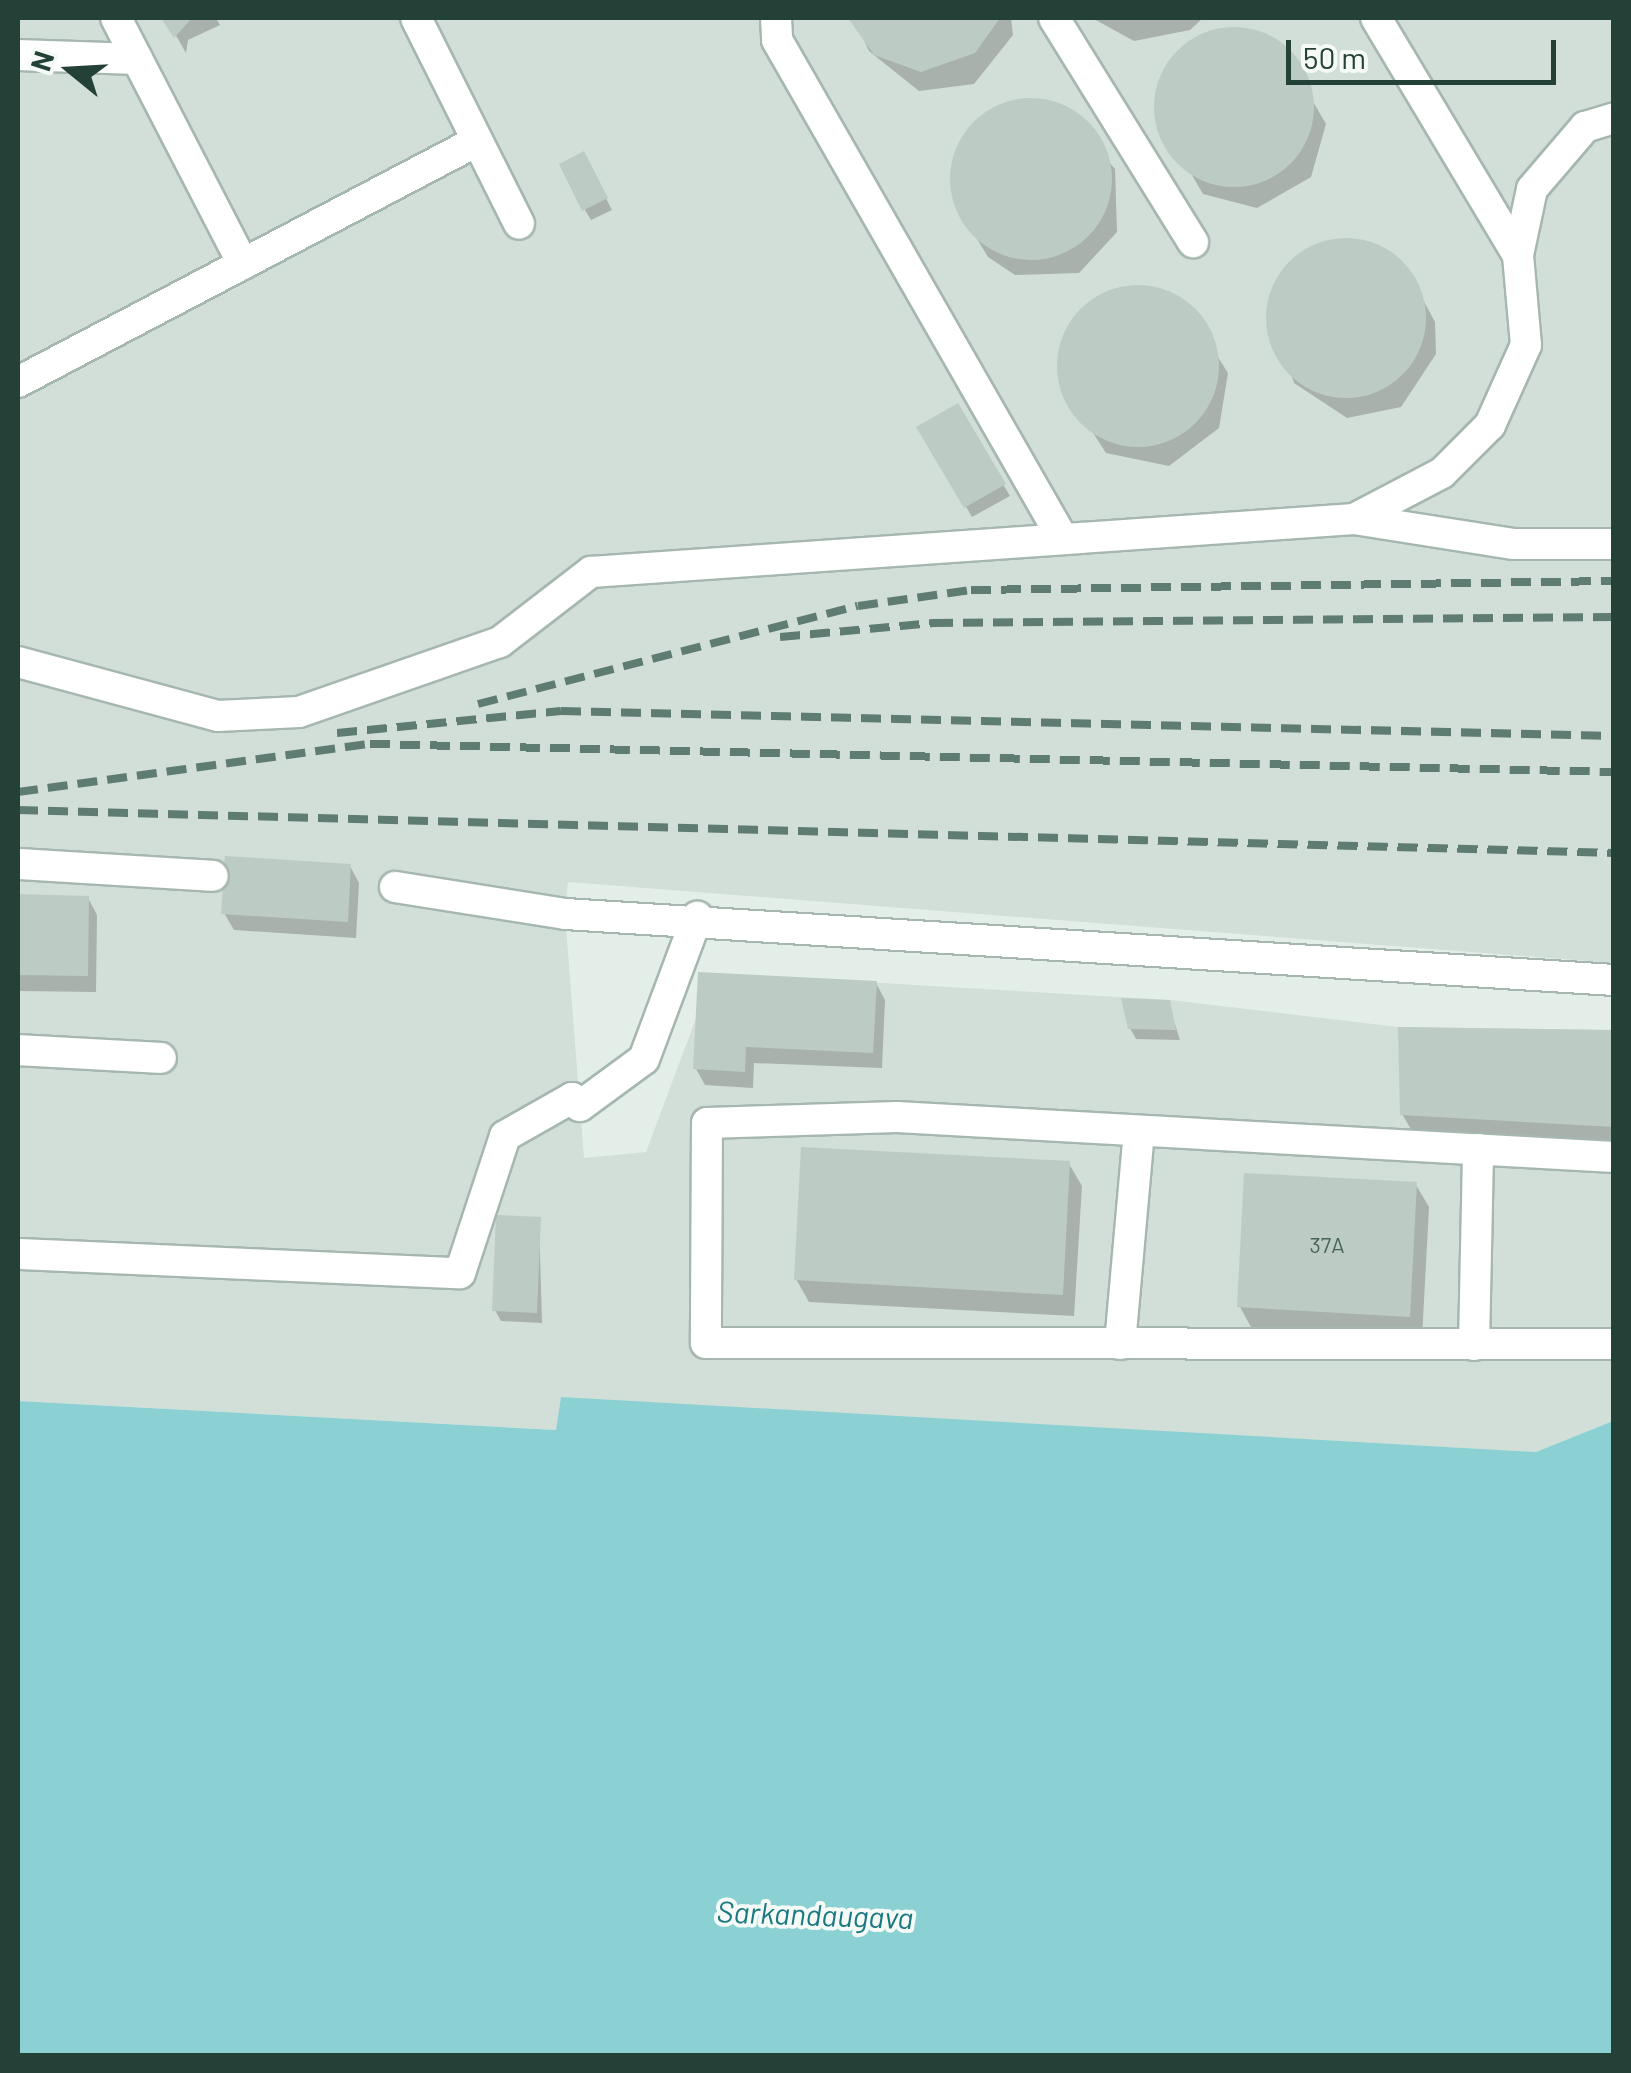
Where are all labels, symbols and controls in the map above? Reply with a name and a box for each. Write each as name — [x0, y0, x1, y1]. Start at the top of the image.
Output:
north arrow — [20, 20, 120, 120]
scale bar — [1291, 20, 1561, 82]
text: 50 m — [1303, 39, 1366, 75]
text: N — [22, 47, 61, 75]
house number: 37A — [1309, 1232, 1345, 1258]
water label: Sarkandaugava — [716, 1893, 914, 1935]

